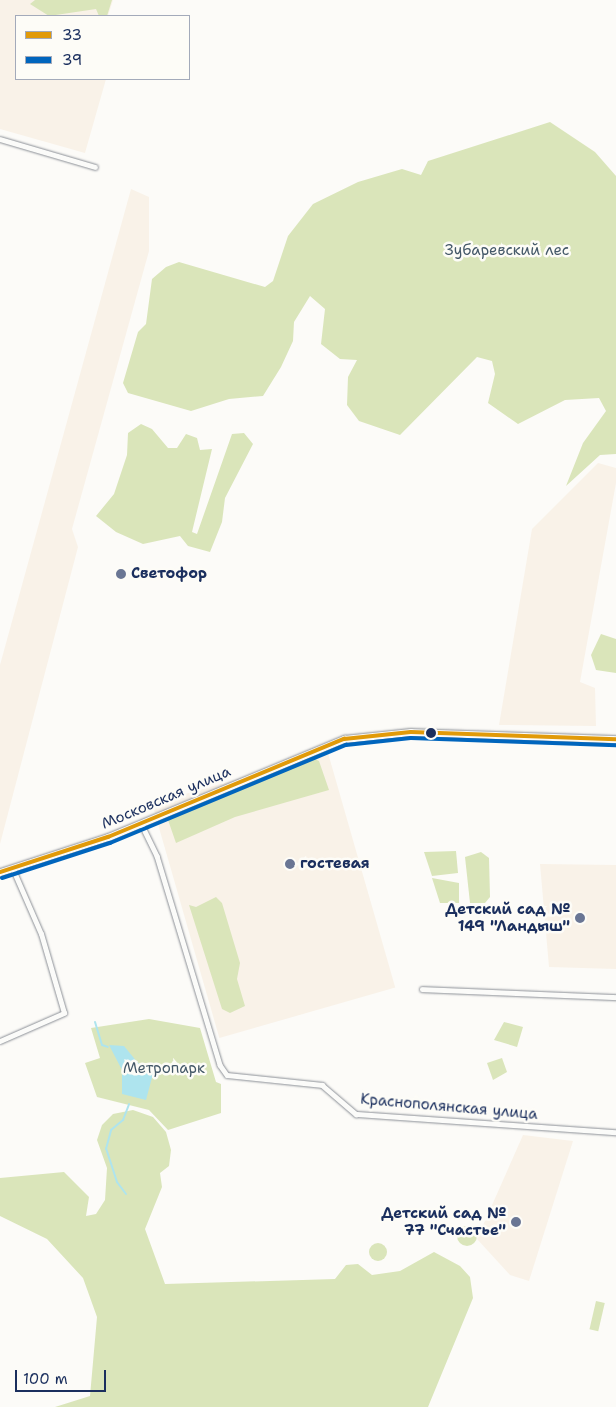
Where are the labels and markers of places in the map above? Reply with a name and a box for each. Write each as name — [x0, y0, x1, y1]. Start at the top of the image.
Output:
place label: Светофор — [131, 565, 207, 583]
marker: Светофор — [115, 568, 127, 580]
unlabelled marker — [426, 728, 436, 738]
place label: гостевая — [300, 855, 370, 873]
marker: гостевая — [284, 858, 296, 870]
place label: Детский сад № 149 "Ландыш" — [445, 900, 570, 935]
marker: Детский сад № 149 "Ландыш" — [574, 912, 586, 924]
place label: Детский сад № 77 "Счастье" — [381, 1204, 506, 1239]
marker: Детский сад № 77 "Счастье" — [510, 1216, 522, 1228]

